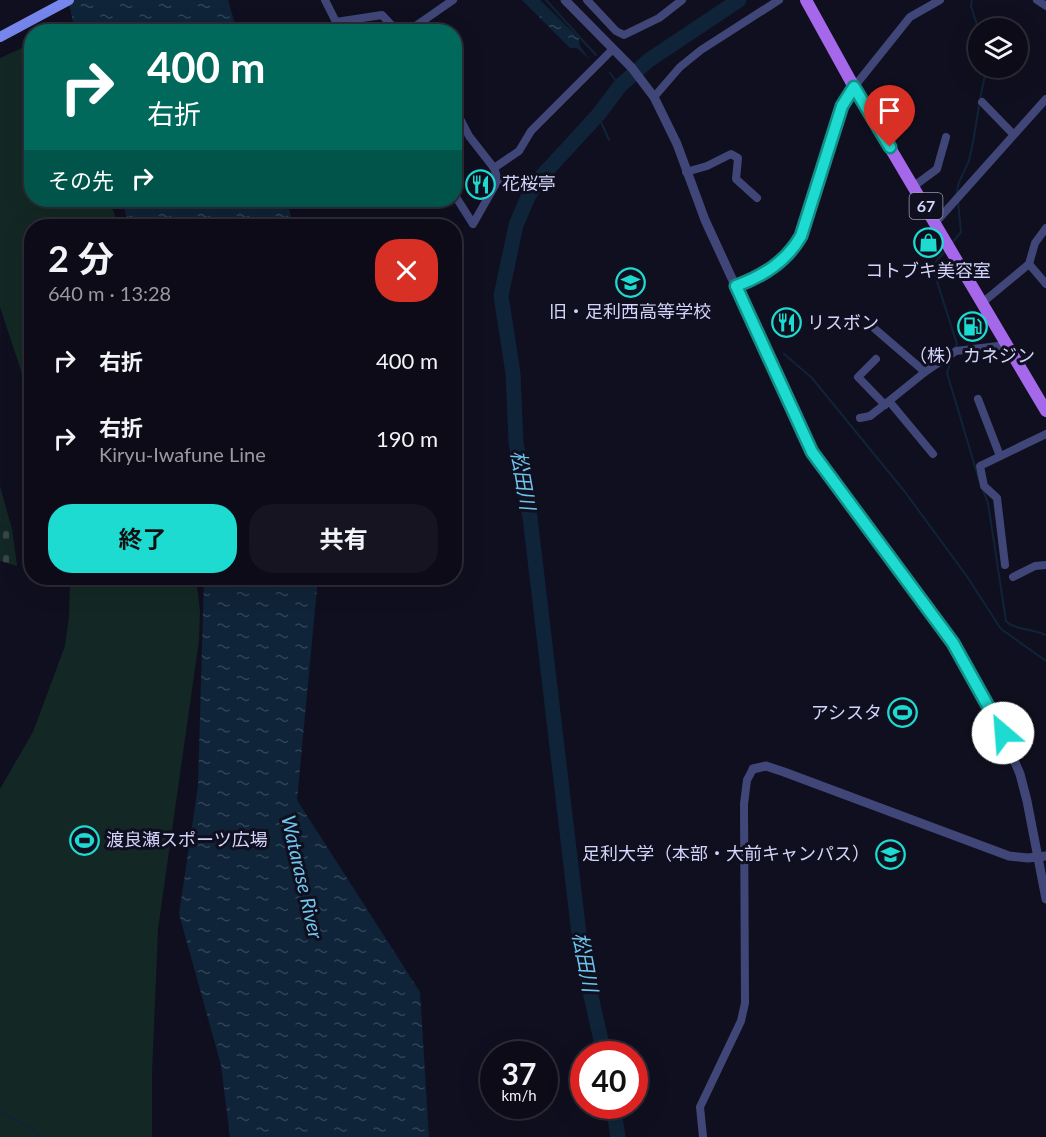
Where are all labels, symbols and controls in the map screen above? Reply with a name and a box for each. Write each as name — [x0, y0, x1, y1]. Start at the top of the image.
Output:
map controls — [968, 18, 1028, 78]
button: layers — [968, 18, 1028, 78]
text: 400 m — [147, 42, 265, 92]
icon: right — [48, 48, 126, 126]
pin — [864, 85, 915, 147]
icon: arrive — [873, 94, 906, 127]
text: 右折 — [147, 97, 201, 130]
icon: right — [126, 162, 159, 195]
text: その先 — [48, 167, 114, 194]
restaurant icon: 花桜亭 — [465, 168, 497, 200]
place label: 花桜亭 — [502, 172, 556, 194]
road number: 67 — [910, 193, 942, 219]
shop icon: コトブキ美容室 — [912, 226, 944, 258]
text: 2 分 — [48, 236, 114, 280]
button: close — [375, 239, 438, 302]
place label: コトブキ美容室 — [865, 259, 991, 281]
school or university icon: 旧・足利西高等学校 — [614, 267, 646, 299]
text: 640 m · 13:28 — [48, 281, 171, 305]
place label: 旧・足利西高等学校 — [549, 300, 711, 322]
restaurant icon: リスボン — [770, 307, 802, 339]
place label: リスボン — [807, 311, 879, 333]
fuel station icon: （株）カネジン — [956, 311, 988, 343]
icon: right — [48, 344, 81, 377]
place label: （株）カネジン — [909, 344, 1035, 366]
text: 400 m — [376, 347, 438, 374]
text: 右折 — [99, 348, 143, 375]
text: 右折 — [99, 414, 143, 441]
icon: right — [48, 422, 81, 455]
text: 190 m — [376, 425, 438, 452]
text: Kiryu-Iwafune Line — [99, 442, 266, 466]
water label: 松田川 — [507, 448, 541, 513]
button: 終了 — [48, 504, 237, 573]
button: 共有 — [249, 504, 438, 573]
sports icon: アシスタ — [887, 697, 919, 729]
place label: アシスタ — [811, 701, 882, 723]
position arrow — [971, 701, 1035, 765]
water label: Watarase River — [277, 813, 329, 942]
sports icon: 渡良瀬スポーツ広場 — [69, 824, 101, 856]
place label: 渡良瀬スポーツ広場 — [106, 828, 268, 850]
school or university icon: 足利大学（本部・大前キャンパス） — [875, 838, 907, 870]
place label: 足利大学（本部・大前キャンパス） — [582, 842, 870, 864]
water label: 松田川 — [568, 930, 604, 996]
speed limit sign: 40 — [570, 1041, 648, 1119]
text: 37 — [502, 1055, 536, 1091]
text: km/h — [501, 1086, 537, 1104]

